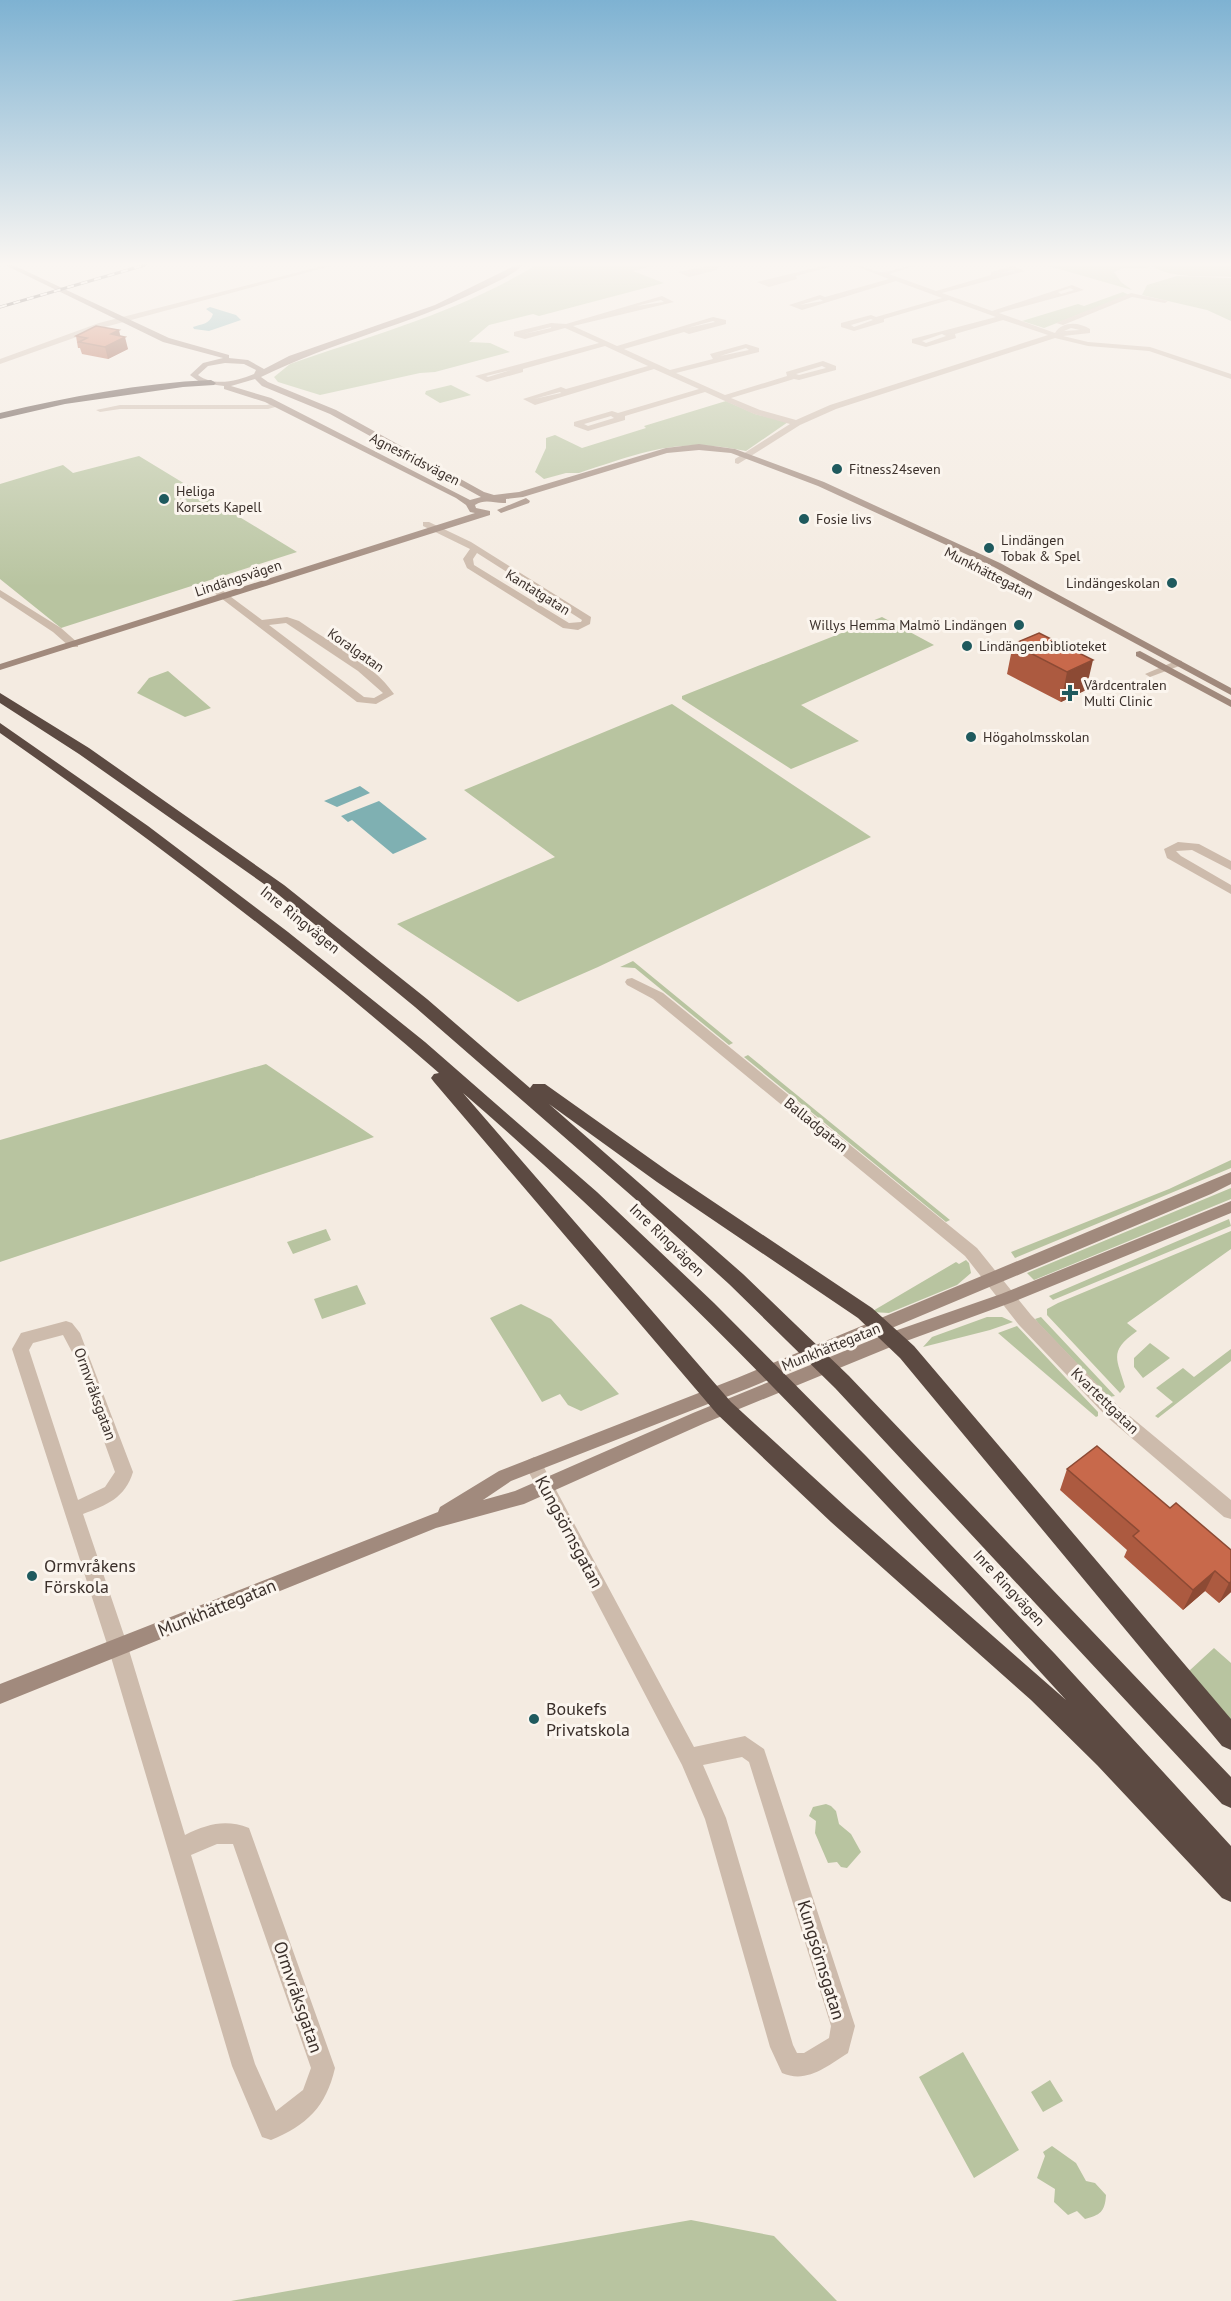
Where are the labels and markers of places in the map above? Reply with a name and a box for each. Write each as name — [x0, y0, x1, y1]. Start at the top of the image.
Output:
place label: Fitness24seven — [849, 460, 941, 478]
marker: Fitness24seven — [830, 462, 844, 476]
place label: Heliga Korsets Kapell — [176, 482, 261, 516]
marker: Heliga Korsets Kapell — [157, 492, 171, 506]
place label: Fosie livs — [816, 510, 872, 528]
marker: Fosie livs — [797, 512, 811, 526]
place label: Lindängen Tobak & Spel — [1001, 531, 1080, 565]
marker: Lindängen Tobak & Spel — [982, 541, 996, 555]
place label: Lindängeskolan — [1066, 574, 1160, 592]
marker: Lindängeskolan — [1165, 576, 1179, 590]
place label: Willys Hemma Malmö Lindängen — [810, 616, 1007, 634]
marker: Willys Hemma Malmö Lindängen — [1012, 618, 1026, 632]
place label: Lindängenbiblioteket — [979, 637, 1107, 655]
marker: Lindängenbiblioteket — [960, 639, 974, 653]
place label: Vårdcentralen Multi Clinic — [1083, 676, 1167, 710]
marker: Vårdcentralen Multi Clinic — [1061, 684, 1079, 702]
place label: Högaholmsskolan — [983, 728, 1090, 746]
marker: Högaholmsskolan — [964, 730, 978, 744]
place label: Ormvråkens Förskola — [44, 1554, 136, 1598]
marker: Ormvråkens Förskola — [25, 1569, 39, 1583]
place label: Boukefs Privatskola — [546, 1697, 630, 1741]
marker: Boukefs Privatskola — [527, 1712, 541, 1726]

